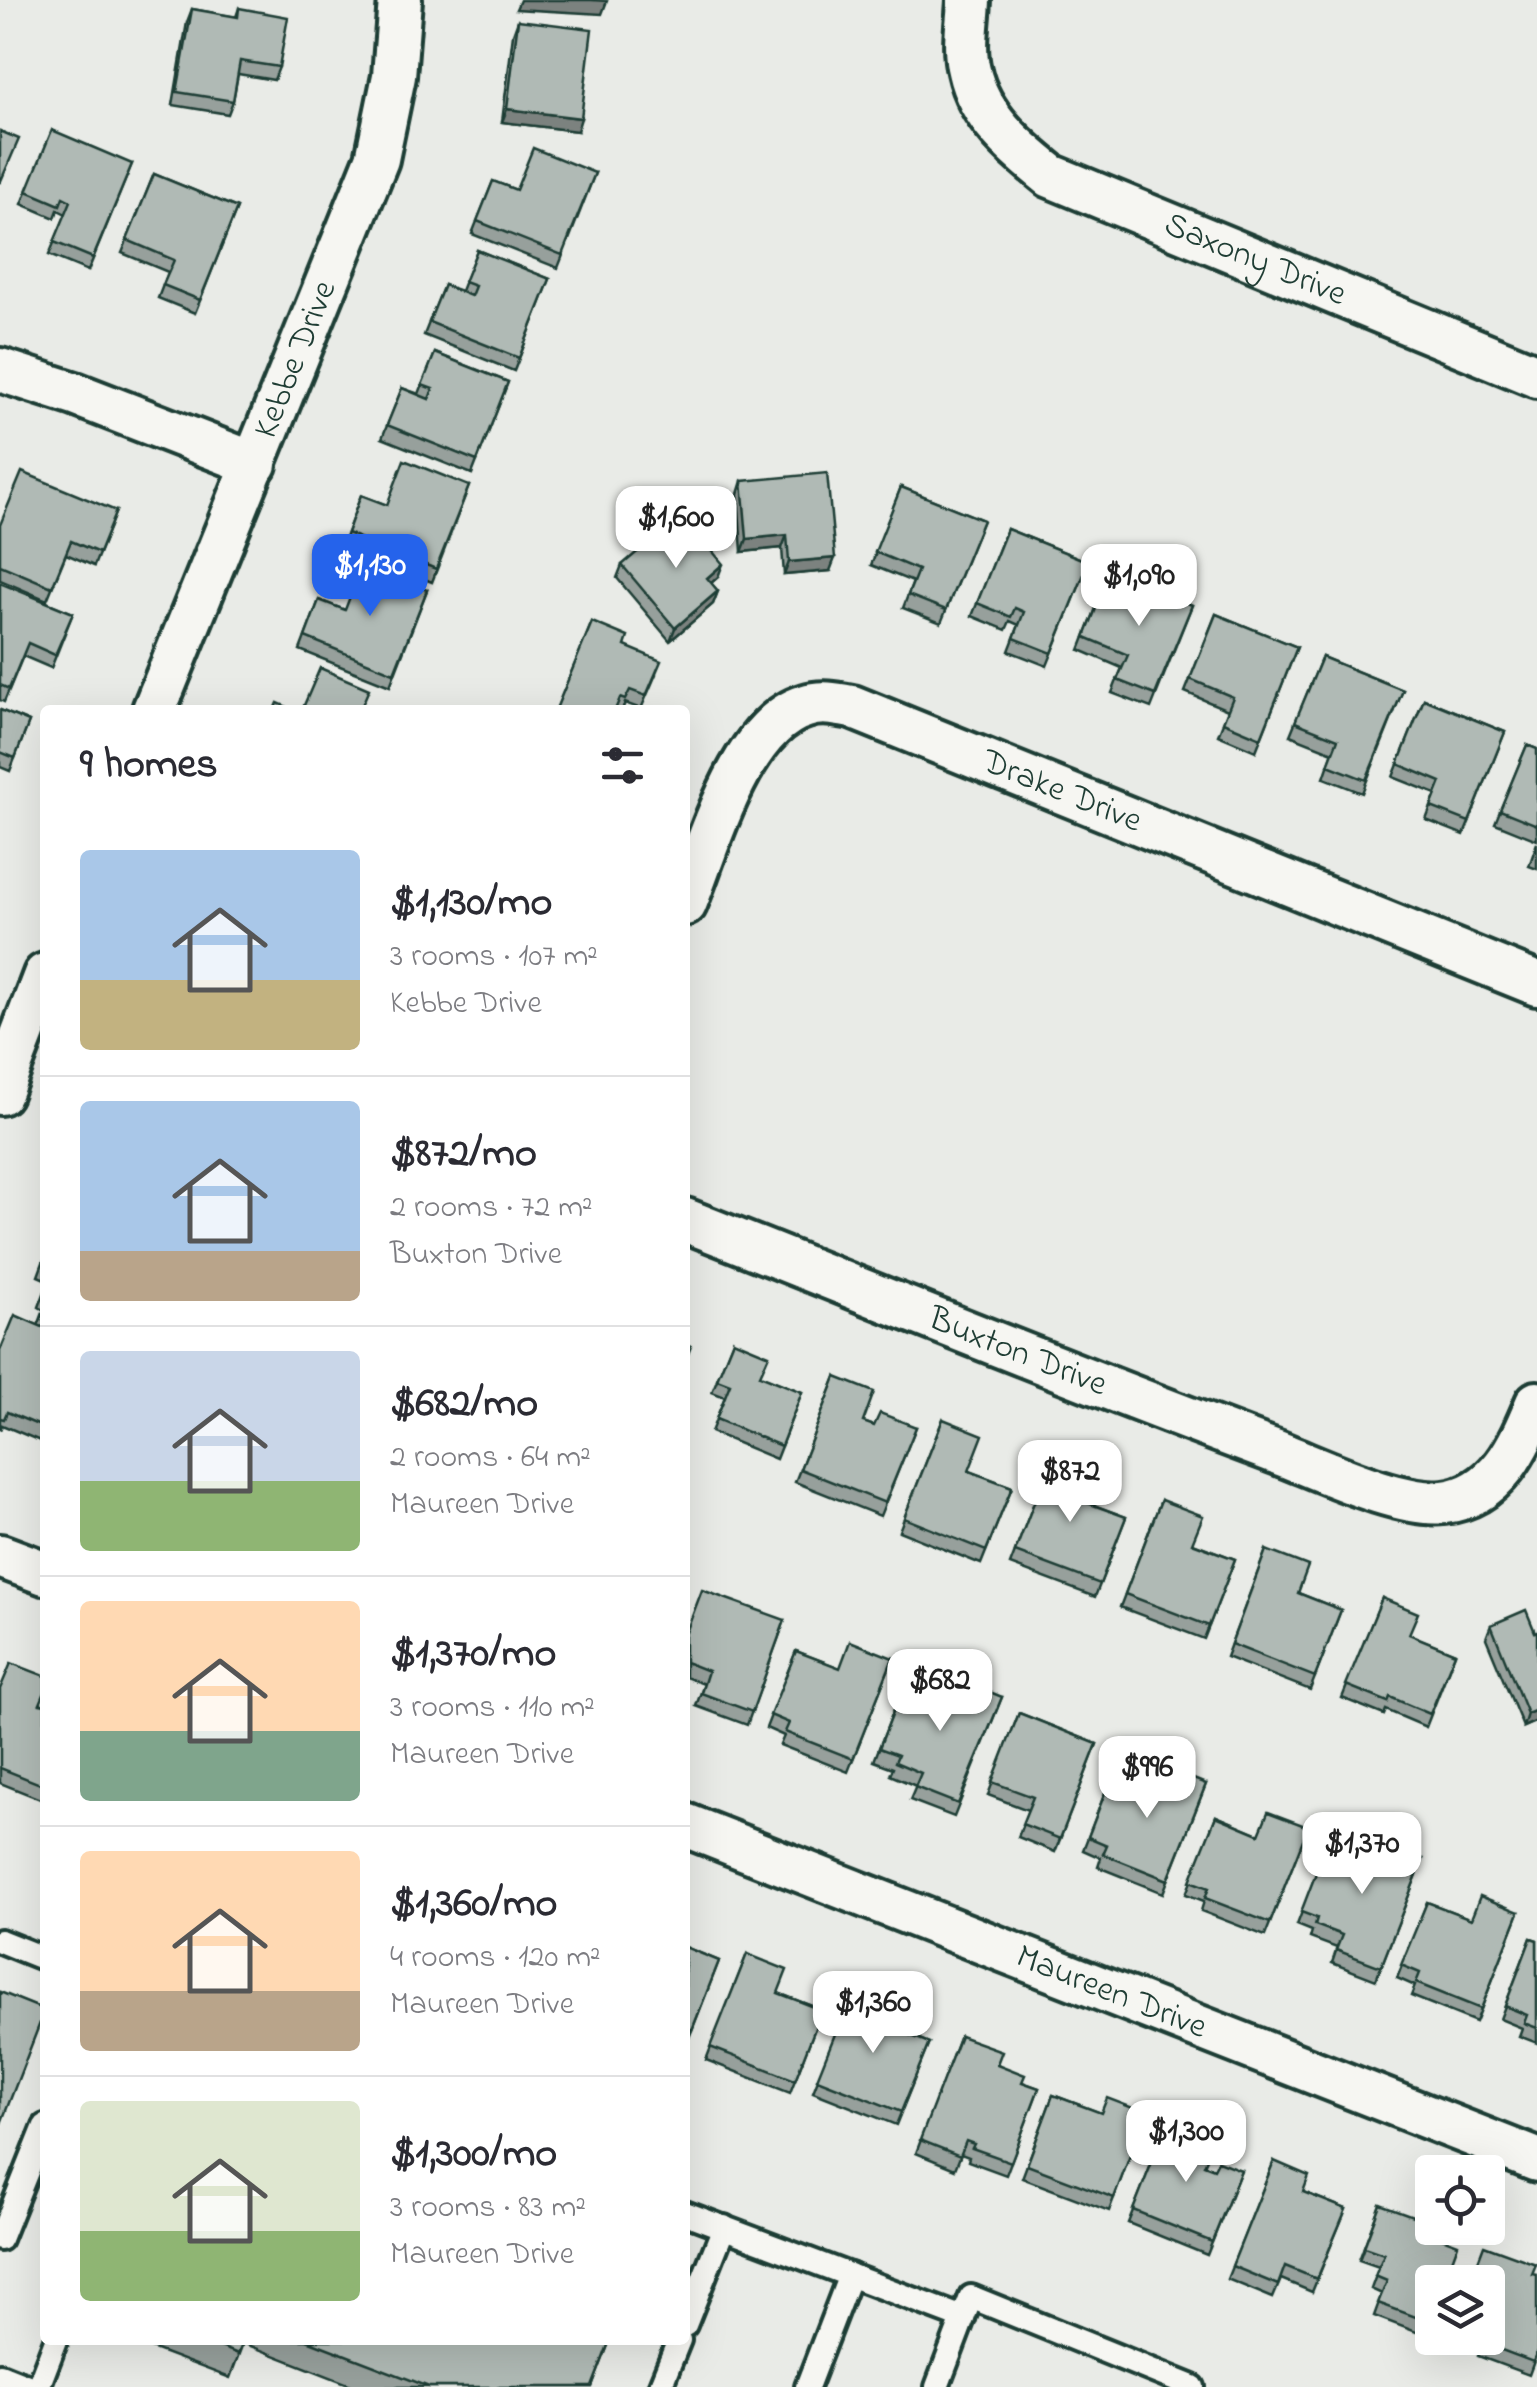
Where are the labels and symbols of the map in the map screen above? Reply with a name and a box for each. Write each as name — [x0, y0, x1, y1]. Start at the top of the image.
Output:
street label: Saxony Drive — [1156, 200, 1354, 320]
street label: Kebbe Drive — [241, 273, 351, 446]
pin: $1,600 — [595, 486, 757, 571]
pin: $1,130 — [289, 534, 451, 619]
pin: $1,090 — [1058, 544, 1220, 629]
street label: Drake Drive — [973, 736, 1150, 847]
street label: Buxton Drive — [920, 1294, 1115, 1411]
pin: $872 — [1011, 1440, 1129, 1525]
pin: $682 — [881, 1649, 999, 1734]
pin: $996 — [1088, 1736, 1206, 1821]
pin: $1,370 — [1281, 1812, 1443, 1897]
street label: Maureen Drive — [1008, 1932, 1215, 2053]
pin: $1,360 — [792, 1971, 954, 2056]
pin: $1,300 — [1105, 2100, 1267, 2185]

